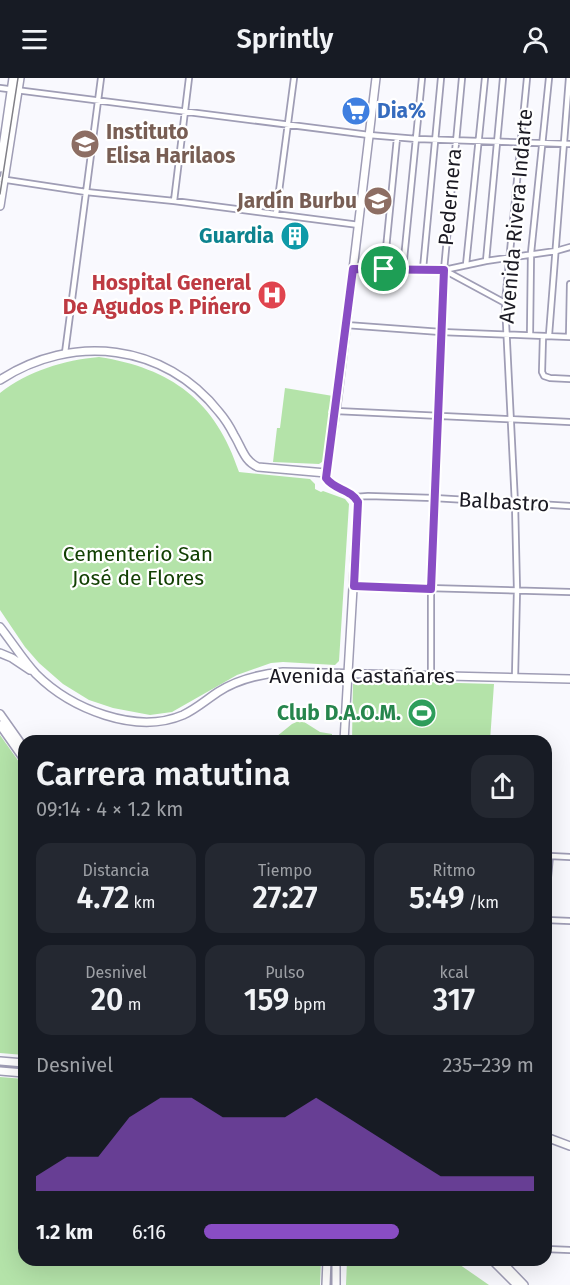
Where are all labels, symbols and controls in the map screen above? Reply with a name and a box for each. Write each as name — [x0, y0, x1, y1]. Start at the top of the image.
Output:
icon: menu — [18, 23, 51, 56]
text: Sprintly — [237, 23, 333, 55]
icon: person — [519, 23, 552, 56]
supermarket icon: Dia% — [340, 95, 372, 127]
place label: Dia% — [377, 98, 426, 124]
street label: Avenida Rivera Indarte — [494, 108, 538, 324]
place label: Instituto Elisa Harilaos — [106, 119, 235, 169]
school or university icon: Instituto Elisa Harilaos — [69, 128, 101, 160]
street label: Pedernera — [433, 147, 467, 247]
school or university icon: Jardín Burbu — [362, 185, 394, 217]
place label: Jardín Burbu — [236, 188, 357, 214]
building icon: Guardia — [279, 220, 311, 252]
place label: Guardia — [199, 223, 274, 249]
pin — [358, 243, 409, 294]
icon: arrive — [367, 252, 400, 285]
place label: Hospital General De Agudos P. Pińero — [63, 270, 252, 320]
hospital icon: Hospital General De Agudos P. Pińero — [256, 279, 288, 311]
street label: Balbastro — [458, 487, 550, 517]
park label: Cementerio San José de Flores — [63, 541, 213, 591]
street label: Avenida Castañares — [269, 663, 455, 689]
sports icon: Club D.A.O.M. — [406, 697, 438, 729]
place label: Club D.A.O.M. — [277, 700, 401, 726]
text: Carrera matutina — [36, 754, 291, 794]
button: share — [471, 755, 534, 818]
text: 09:14 · 4 × 1.2 km — [36, 797, 183, 821]
text: Distancia — [83, 861, 149, 880]
text: Tiempo — [258, 861, 312, 880]
text: Ritmo — [432, 861, 476, 880]
text: 4.72 — [77, 880, 129, 916]
text: 27:27 — [252, 880, 318, 916]
text: 5:49 — [409, 880, 465, 916]
text: km — [129, 893, 156, 912]
text: /km — [465, 893, 499, 912]
text: Desnivel — [85, 963, 147, 982]
text: Pulso — [265, 963, 305, 982]
text: kcal — [440, 963, 468, 982]
text: 20 — [91, 982, 123, 1018]
text: 159 — [244, 982, 289, 1018]
text: 317 — [433, 982, 475, 1018]
text: m — [123, 995, 141, 1014]
text: bpm — [289, 995, 326, 1014]
text: Desnivel — [36, 1053, 113, 1077]
text: 235–239 m — [443, 1053, 534, 1077]
text: 1.2 km — [36, 1220, 93, 1244]
text: 6:16 — [132, 1220, 166, 1244]

